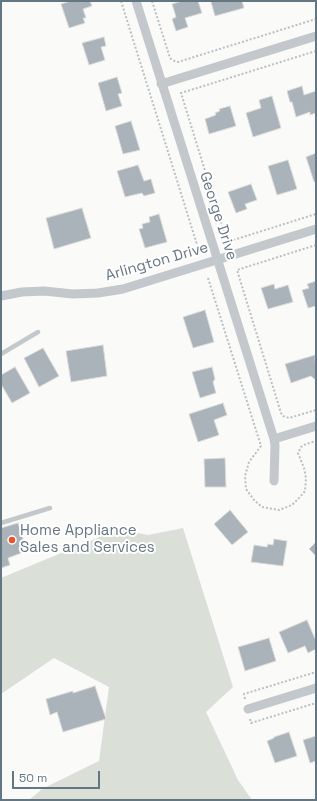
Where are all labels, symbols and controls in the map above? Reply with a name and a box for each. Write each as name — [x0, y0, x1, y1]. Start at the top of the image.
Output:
street label: George Drive — [195, 170, 241, 262]
street label: Arlington Drive — [103, 239, 211, 285]
place label: Home Appliance Sales and Services — [20, 522, 155, 557]
marker: Home Appliance Sales and Services — [7, 535, 17, 545]
scale bar — [14, 763, 102, 789]
text: 50 m — [19, 770, 47, 786]

